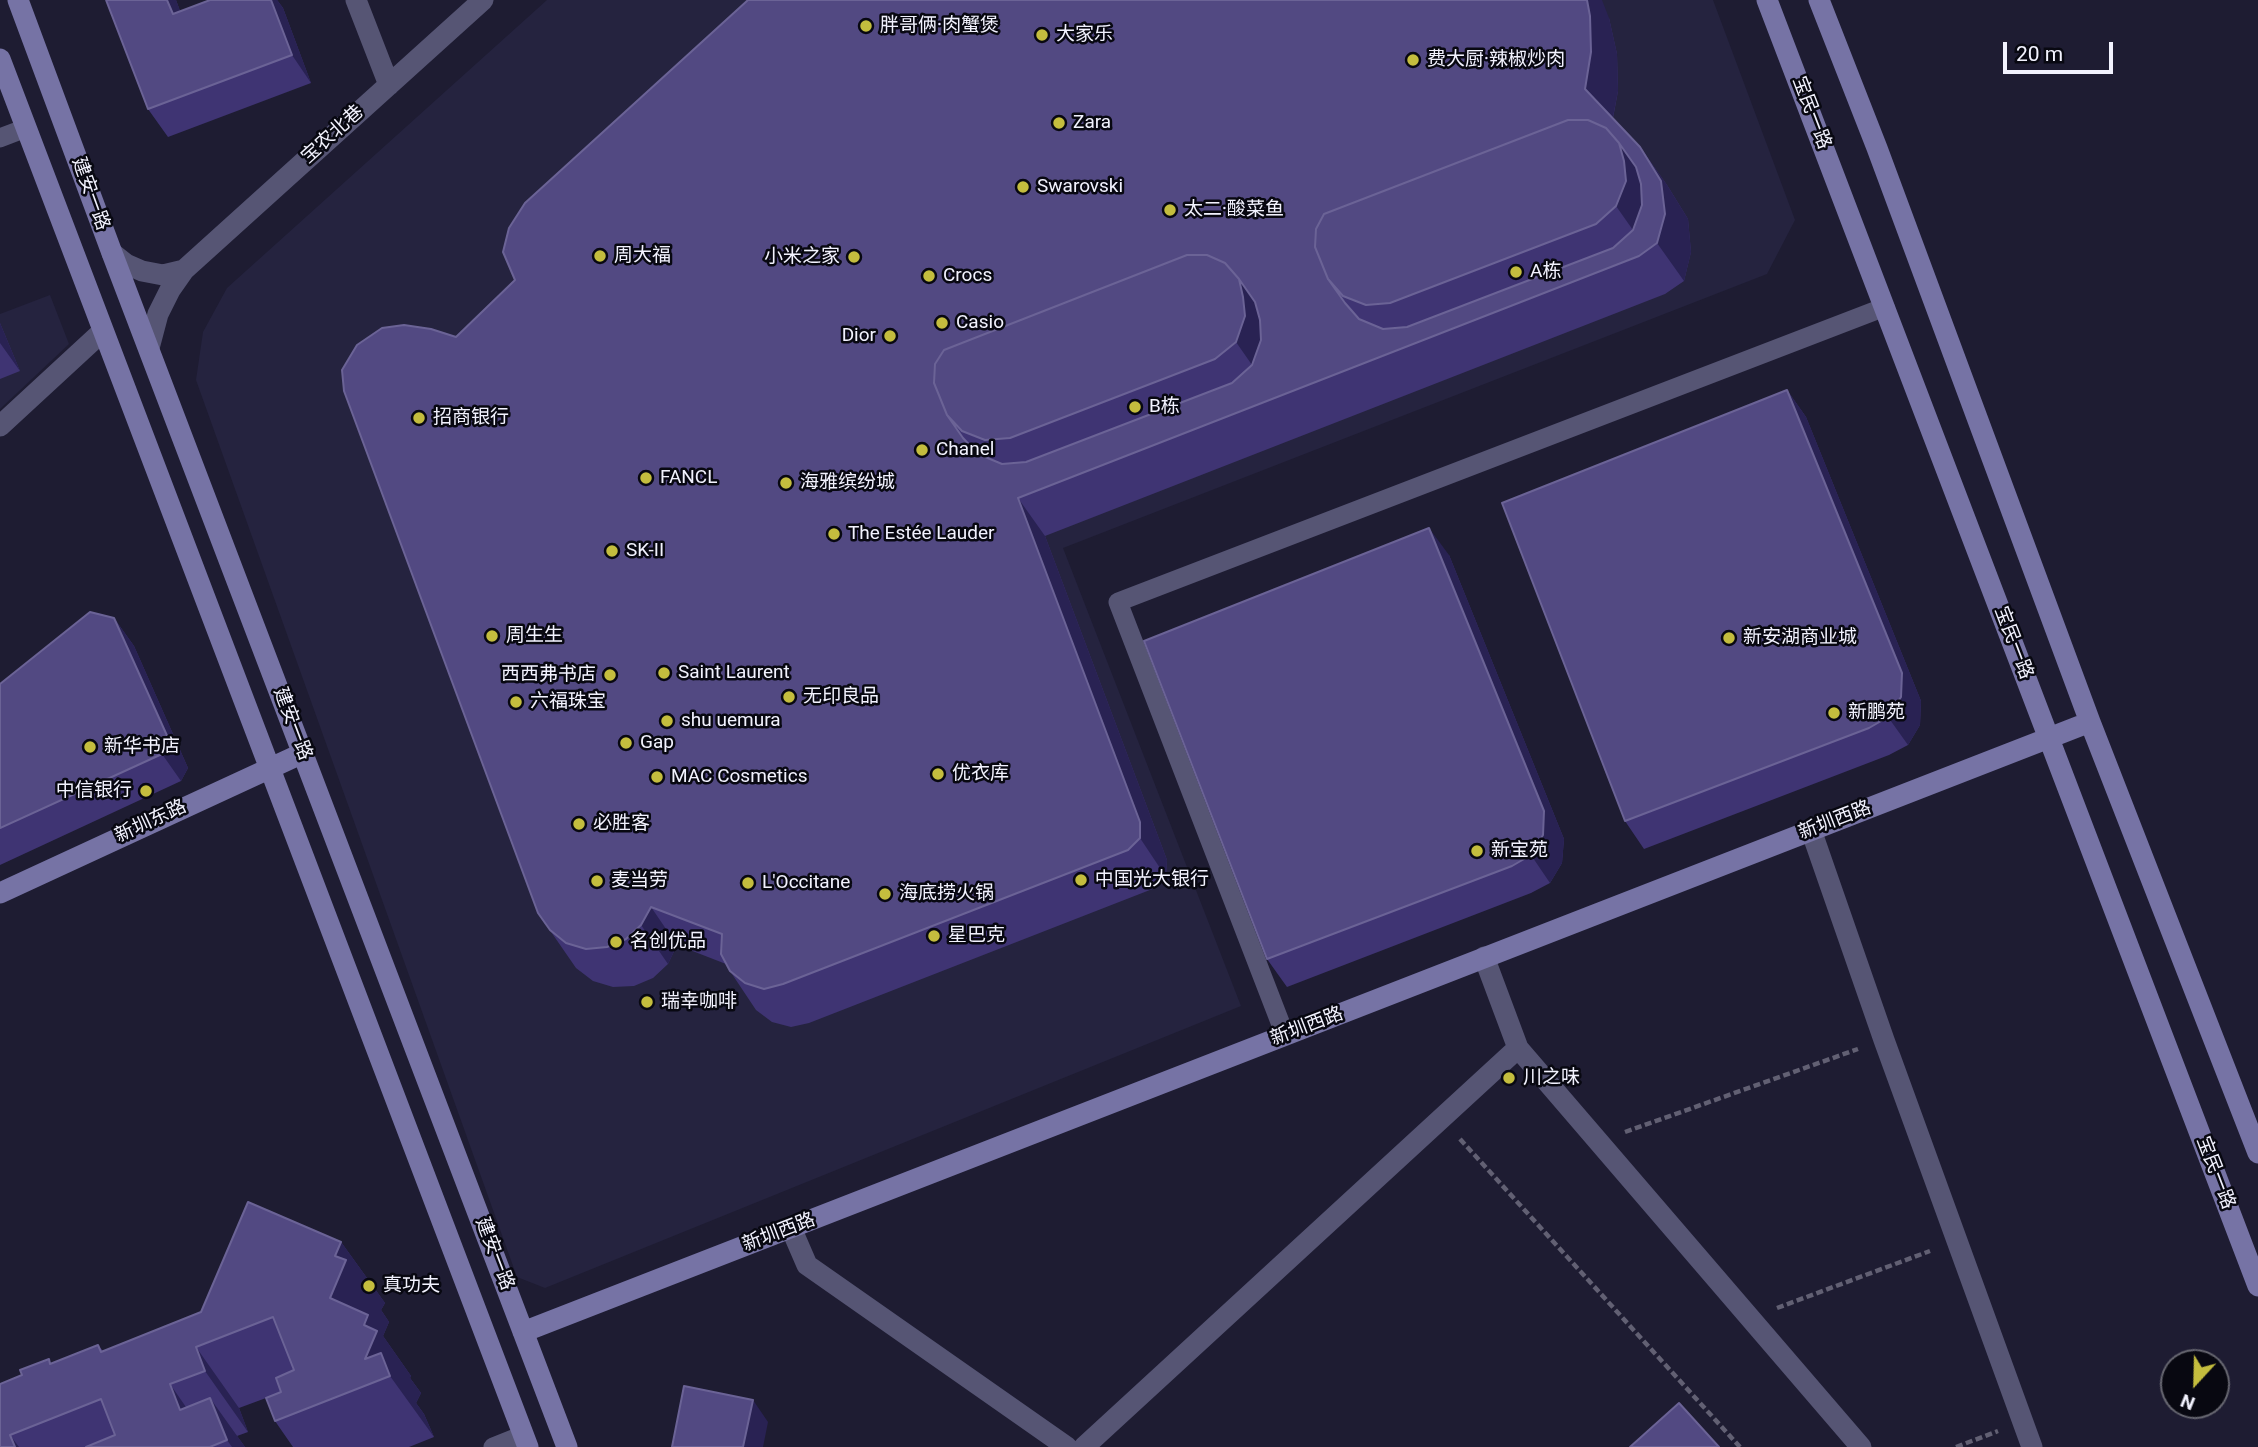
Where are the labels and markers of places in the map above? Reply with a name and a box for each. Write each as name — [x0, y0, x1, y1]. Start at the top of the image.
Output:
place label: 胖哥俩·肉蟹煲 — [880, 15, 999, 37]
marker: 胖哥俩·肉蟹煲 — [858, 18, 874, 34]
place label: 大家乐 — [1056, 24, 1113, 46]
marker: 大家乐 — [1034, 27, 1050, 43]
place label: 费大厨·辣椒炒肉 — [1427, 49, 1565, 71]
marker: 费大厨·辣椒炒肉 — [1405, 52, 1421, 68]
place label: Zara — [1073, 112, 1111, 134]
marker: Zara — [1051, 115, 1067, 131]
place label: Swarovski — [1037, 176, 1123, 198]
marker: Swarovski — [1015, 179, 1031, 195]
place label: 太二·酸菜鱼 — [1184, 199, 1284, 221]
marker: 太二·酸菜鱼 — [1162, 202, 1178, 218]
place label: 周大福 — [614, 245, 671, 267]
place label: 小米之家 — [764, 246, 840, 268]
marker: 周大福 — [592, 248, 608, 264]
marker: 小米之家 — [846, 249, 862, 265]
place label: A栋 — [1530, 261, 1561, 283]
marker: A栋 — [1508, 264, 1524, 280]
place label: Crocs — [943, 265, 992, 287]
marker: Crocs — [921, 268, 937, 284]
place label: Casio — [956, 312, 1004, 334]
marker: Casio — [934, 315, 950, 331]
place label: Dior — [842, 325, 876, 347]
marker: Dior — [882, 328, 898, 344]
place label: B栋 — [1149, 396, 1180, 418]
marker: B栋 — [1127, 399, 1143, 415]
place label: 招商银行 — [433, 407, 509, 429]
marker: 招商银行 — [411, 410, 427, 426]
place label: Chanel — [936, 439, 994, 461]
marker: Chanel — [914, 442, 930, 458]
place label: FANCL — [660, 467, 717, 489]
marker: FANCL — [638, 470, 654, 486]
place label: 海雅缤纷城 — [800, 472, 895, 494]
marker: 海雅缤纷城 — [778, 475, 794, 491]
place label: The Estée Lauder — [848, 523, 995, 545]
marker: The Estée Lauder — [826, 526, 842, 542]
place label: SK-II — [626, 540, 664, 562]
marker: SK-II — [604, 543, 620, 559]
place label: 周生生 — [506, 625, 563, 647]
place label: 新安湖商业城 — [1743, 627, 1857, 649]
marker: 周生生 — [484, 628, 500, 644]
marker: 新安湖商业城 — [1721, 630, 1737, 646]
place label: Saint Laurent — [678, 662, 790, 684]
place label: 西西弗书店 — [501, 664, 596, 686]
marker: Saint Laurent — [656, 665, 672, 681]
marker: 西西弗书店 — [602, 667, 618, 683]
place label: 无印良品 — [803, 686, 879, 708]
marker: 无印良品 — [781, 689, 797, 705]
place label: 六福珠宝 — [530, 691, 606, 713]
marker: 六福珠宝 — [508, 694, 524, 710]
place label: 新鹏苑 — [1848, 702, 1905, 724]
marker: 新鹏苑 — [1826, 705, 1842, 721]
place label: shu uemura — [681, 710, 781, 732]
marker: shu uemura — [659, 713, 675, 729]
place label: Gap — [640, 732, 674, 754]
marker: Gap — [618, 735, 634, 751]
place label: 新华书店 — [104, 736, 180, 758]
marker: 新华书店 — [82, 739, 98, 755]
place label: 优衣库 — [952, 763, 1009, 785]
place label: MAC Cosmetics — [671, 766, 807, 788]
marker: 优衣库 — [930, 766, 946, 782]
marker: MAC Cosmetics — [649, 769, 665, 785]
place label: 中信银行 — [56, 780, 132, 802]
marker: 中信银行 — [138, 783, 154, 799]
place label: 必胜客 — [593, 813, 650, 835]
marker: 必胜客 — [571, 816, 587, 832]
place label: 新宝苑 — [1491, 840, 1548, 862]
marker: 新宝苑 — [1469, 843, 1485, 859]
place label: 中国光大银行 — [1095, 869, 1209, 891]
place label: 麦当劳 — [611, 870, 668, 892]
place label: L'Occitane — [762, 872, 850, 894]
marker: 中国光大银行 — [1073, 872, 1089, 888]
marker: 麦当劳 — [589, 873, 605, 889]
marker: L'Occitane — [740, 875, 756, 891]
place label: 海底捞火锅 — [899, 883, 994, 905]
marker: 海底捞火锅 — [877, 886, 893, 902]
place label: 星巴克 — [948, 925, 1005, 947]
marker: 星巴克 — [926, 928, 942, 944]
place label: 名创优品 — [630, 931, 706, 953]
marker: 名创优品 — [608, 934, 624, 950]
place label: 瑞幸咖啡 — [661, 991, 737, 1013]
marker: 瑞幸咖啡 — [639, 994, 655, 1010]
place label: 川之味 — [1523, 1067, 1580, 1089]
marker: 川之味 — [1501, 1070, 1517, 1086]
place label: 真功夫 — [383, 1275, 440, 1297]
marker: 真功夫 — [361, 1278, 377, 1294]

